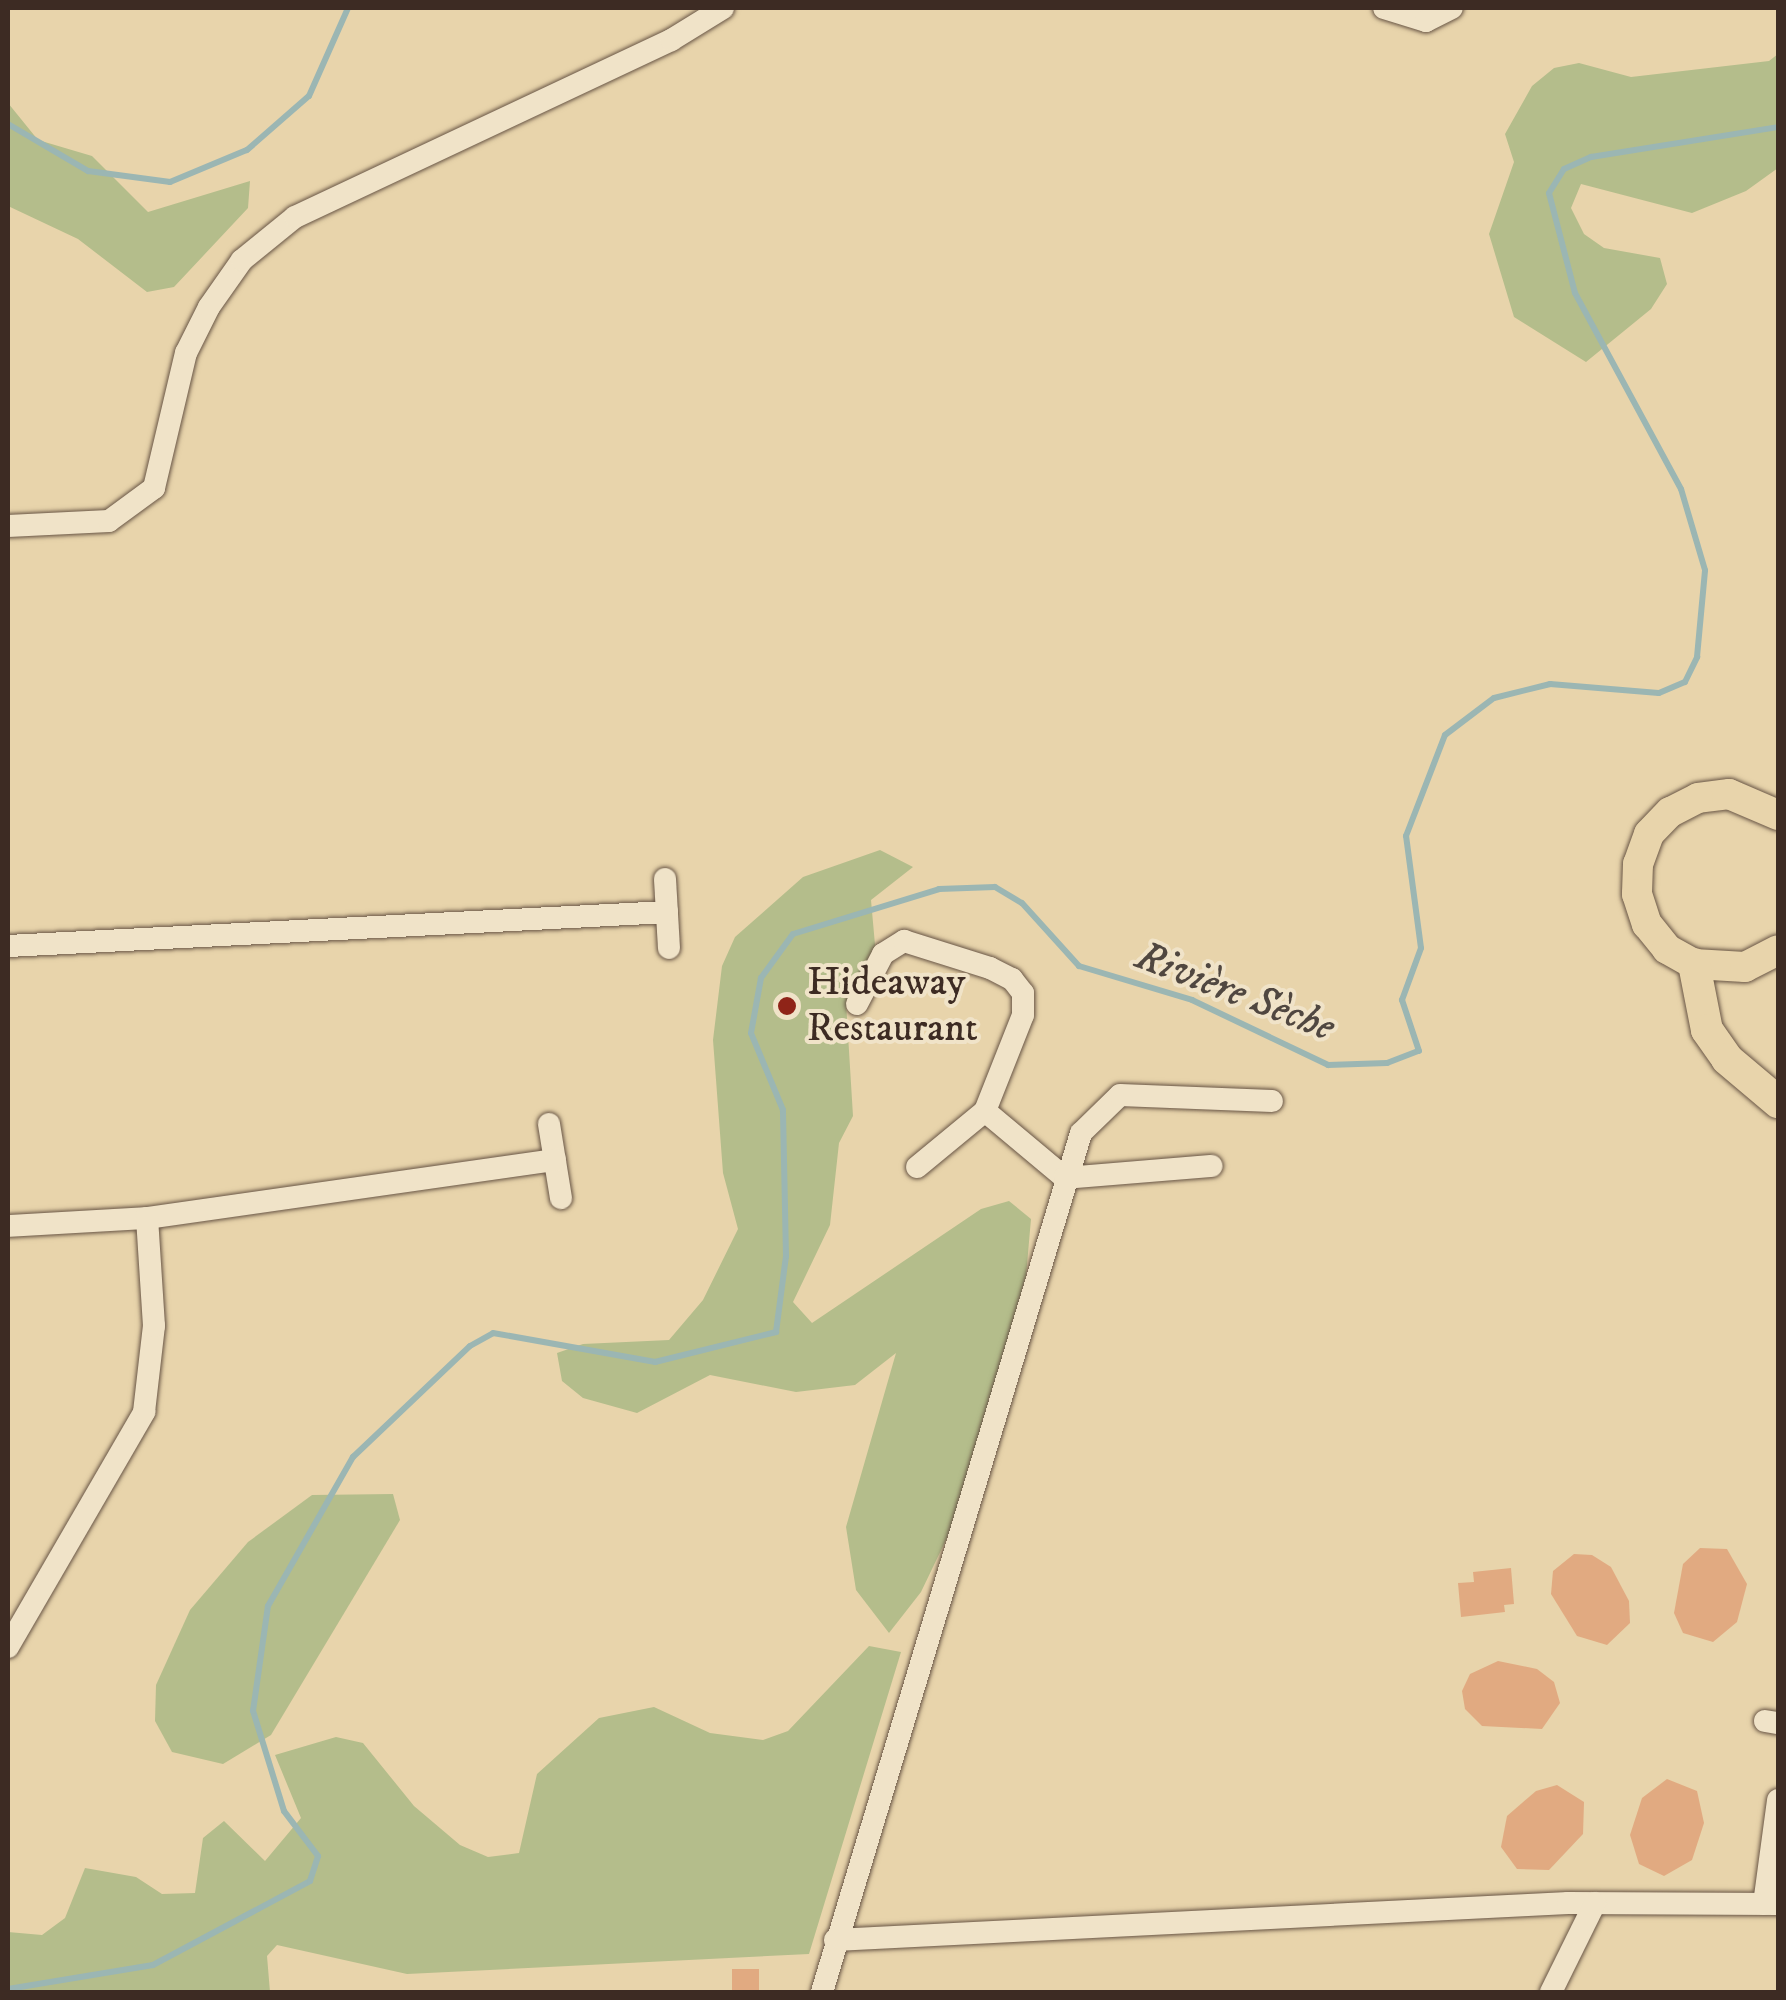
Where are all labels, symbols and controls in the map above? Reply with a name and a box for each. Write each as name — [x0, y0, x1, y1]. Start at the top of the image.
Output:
water label: Rivière Sèche — [1129, 931, 1341, 1053]
place label: Hideaway Restaurant — [807, 959, 978, 1053]
marker: Hideaway Restaurant — [776, 995, 798, 1017]

